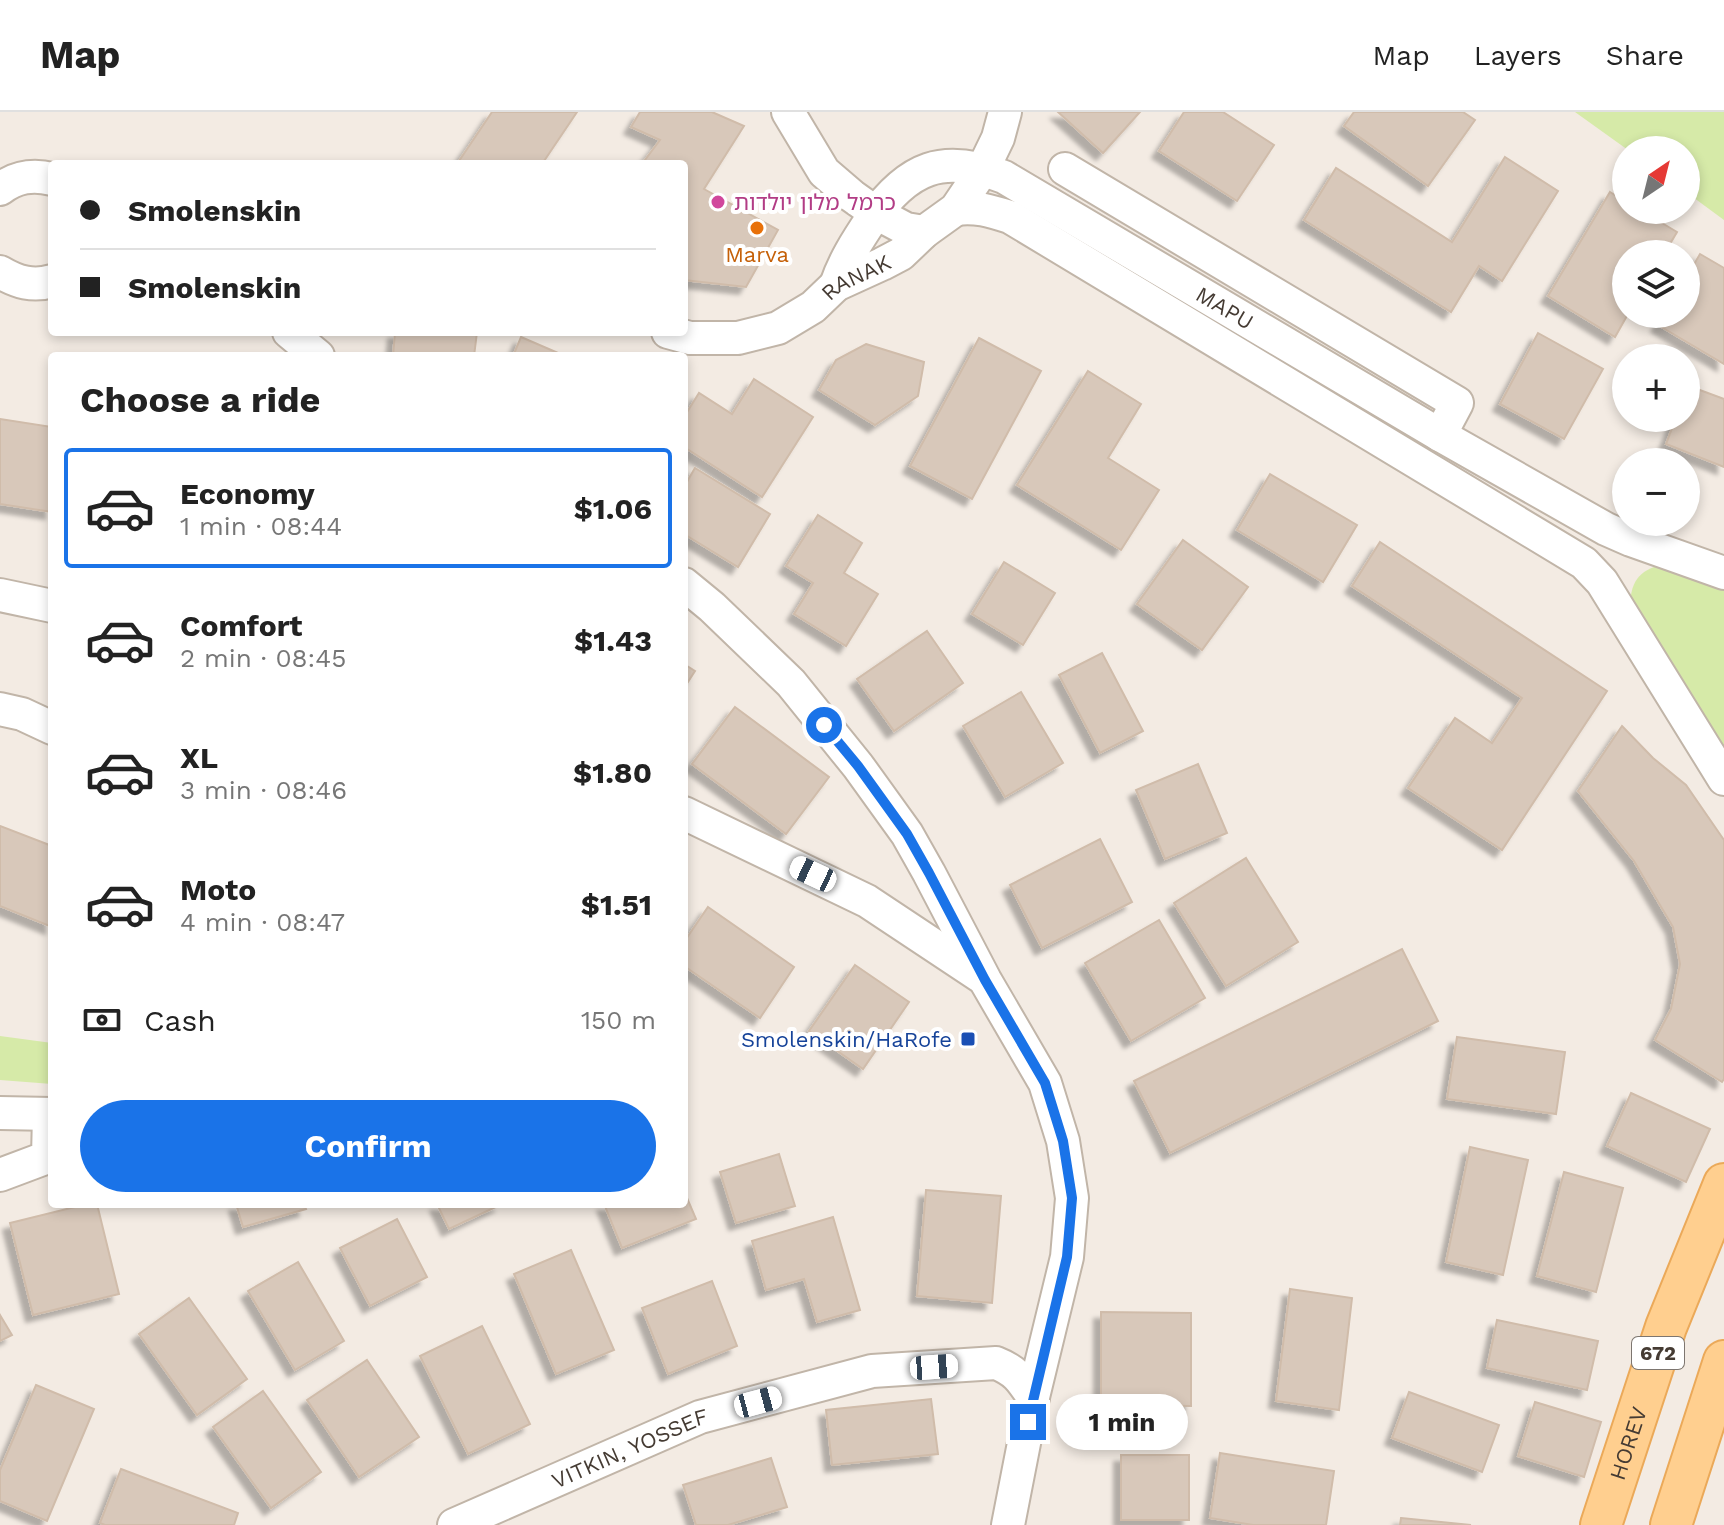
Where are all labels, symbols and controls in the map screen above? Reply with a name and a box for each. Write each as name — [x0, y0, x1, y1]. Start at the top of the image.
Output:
text: Map — [40, 33, 120, 77]
text: Map — [1373, 39, 1430, 72]
text: Layers — [1474, 39, 1562, 72]
text: Share — [1606, 39, 1684, 72]
north arrow — [1612, 136, 1700, 224]
map controls — [1612, 136, 1700, 536]
place label: כרמל מלון יולדות — [734, 190, 896, 215]
text: Smolenskin — [128, 193, 301, 228]
marker: כרמל מלון יולדות — [709, 193, 727, 211]
marker: Marva — [748, 219, 766, 237]
button: layers — [1612, 240, 1700, 328]
place label: Marva — [725, 242, 789, 267]
street label: RANAK — [816, 249, 895, 305]
text: Smolenskin — [128, 270, 301, 305]
street label: MAPU — [1192, 281, 1258, 334]
button: + — [1612, 344, 1700, 432]
text: Choose a ride — [80, 379, 320, 421]
button: − — [1612, 448, 1700, 536]
icon: car — [84, 472, 156, 544]
text: Economy — [180, 476, 315, 511]
text: $1.06 — [574, 491, 652, 526]
text: 1 min · 08:44 — [180, 511, 342, 541]
icon: car — [84, 604, 156, 676]
text: Comfort — [180, 608, 302, 643]
text: $1.43 — [574, 623, 652, 658]
text: 2 min · 08:45 — [180, 643, 346, 673]
route start — [806, 707, 842, 743]
icon: car — [84, 736, 156, 808]
text: XL — [180, 740, 218, 775]
text: $1.80 — [573, 755, 652, 790]
text: 3 min · 08:46 — [180, 775, 347, 805]
car — [786, 853, 840, 895]
icon: car — [84, 868, 156, 940]
text: Moto — [180, 872, 256, 907]
text: $1.51 — [581, 887, 652, 922]
text: 4 min · 08:47 — [180, 907, 345, 937]
icon: cash — [80, 998, 124, 1042]
text: Cash — [144, 1003, 216, 1038]
text: 150 m — [581, 1005, 656, 1035]
place label: Smolenskin/HaRofe — [741, 1027, 952, 1052]
marker: Smolenskin/HaRofe — [959, 1030, 977, 1048]
button: Confirm — [80, 1100, 656, 1192]
road number: 672 — [1632, 1337, 1684, 1369]
car — [909, 1353, 959, 1381]
car — [732, 1384, 784, 1420]
callout: 1 min — [1056, 1394, 1188, 1450]
street label: VITKIN, YOSSEF — [548, 1403, 710, 1493]
street label: HOREV — [1604, 1403, 1651, 1483]
route end — [1010, 1404, 1046, 1440]
text: 1 min — [1089, 1407, 1155, 1437]

